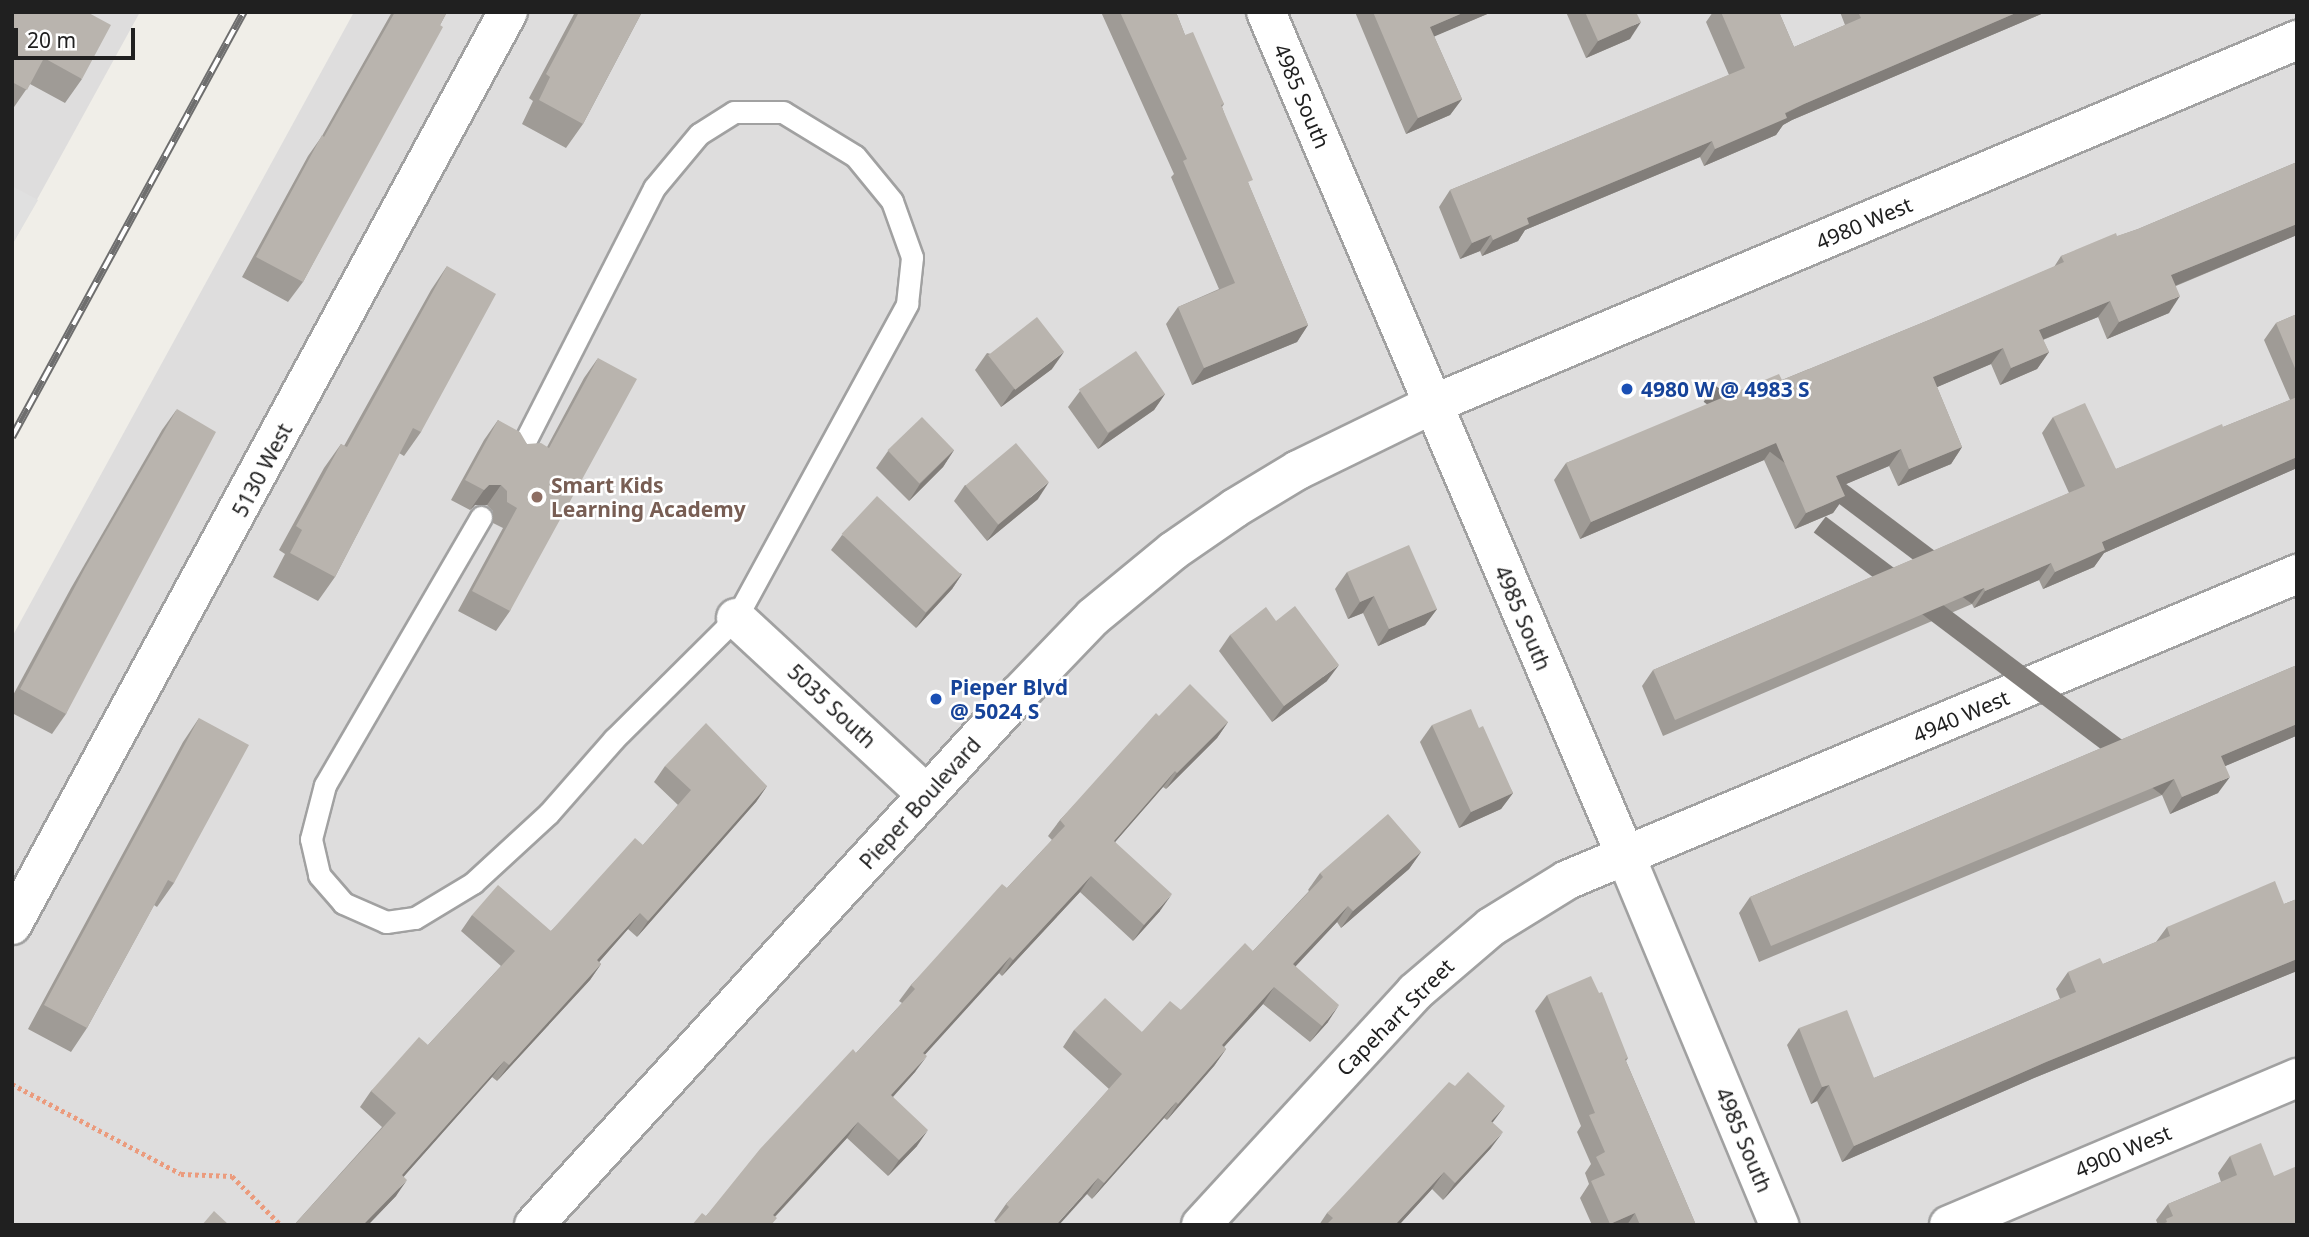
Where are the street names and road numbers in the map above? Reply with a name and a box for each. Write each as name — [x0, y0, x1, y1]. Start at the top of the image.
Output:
street label: 4985 South — [1269, 40, 1335, 152]
street label: 4980 West — [1812, 191, 1916, 255]
street label: 5130 West — [227, 419, 297, 521]
street label: 4985 South — [1490, 562, 1556, 674]
street label: 5035 South — [783, 659, 881, 753]
street label: 4940 West — [1909, 684, 2013, 748]
street label: Pieper Boulevard — [854, 732, 986, 874]
street label: Capehart Street — [1331, 953, 1459, 1081]
street label: 4985 South — [1711, 1084, 1777, 1196]
street label: 4900 West — [2071, 1119, 2175, 1183]

